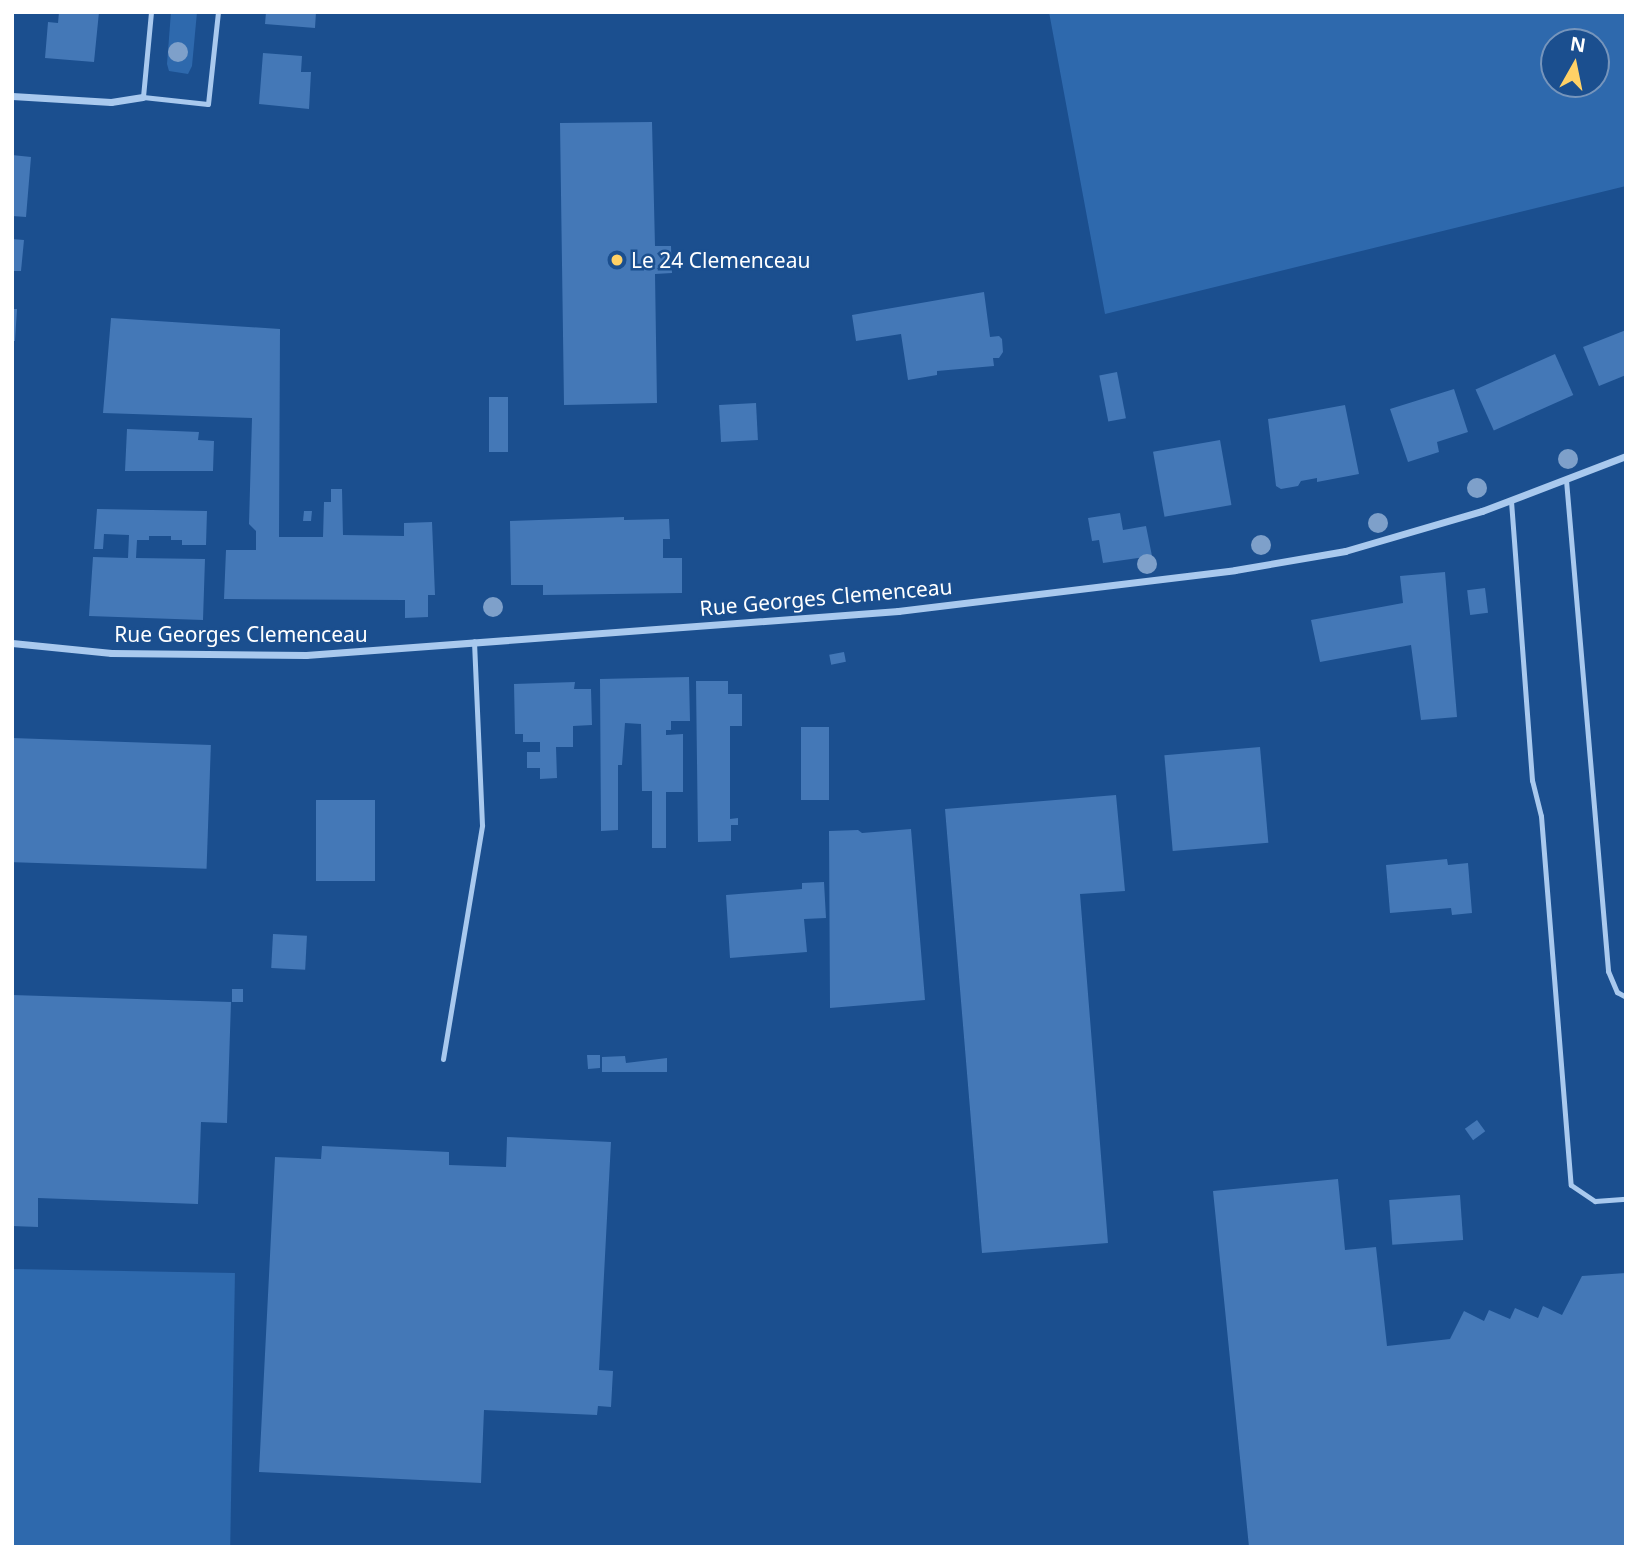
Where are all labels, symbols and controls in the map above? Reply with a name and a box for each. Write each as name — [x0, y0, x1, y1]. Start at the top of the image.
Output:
north arrow — [1540, 28, 1610, 98]
text: N — [1568, 30, 1588, 58]
place label: Le 24 Clemenceau — [631, 247, 810, 273]
marker: Le 24 Clemenceau — [609, 252, 625, 268]
street label: Rue Georges Clemenceau — [699, 573, 953, 621]
street label: Rue Georges Clemenceau — [114, 621, 368, 647]

